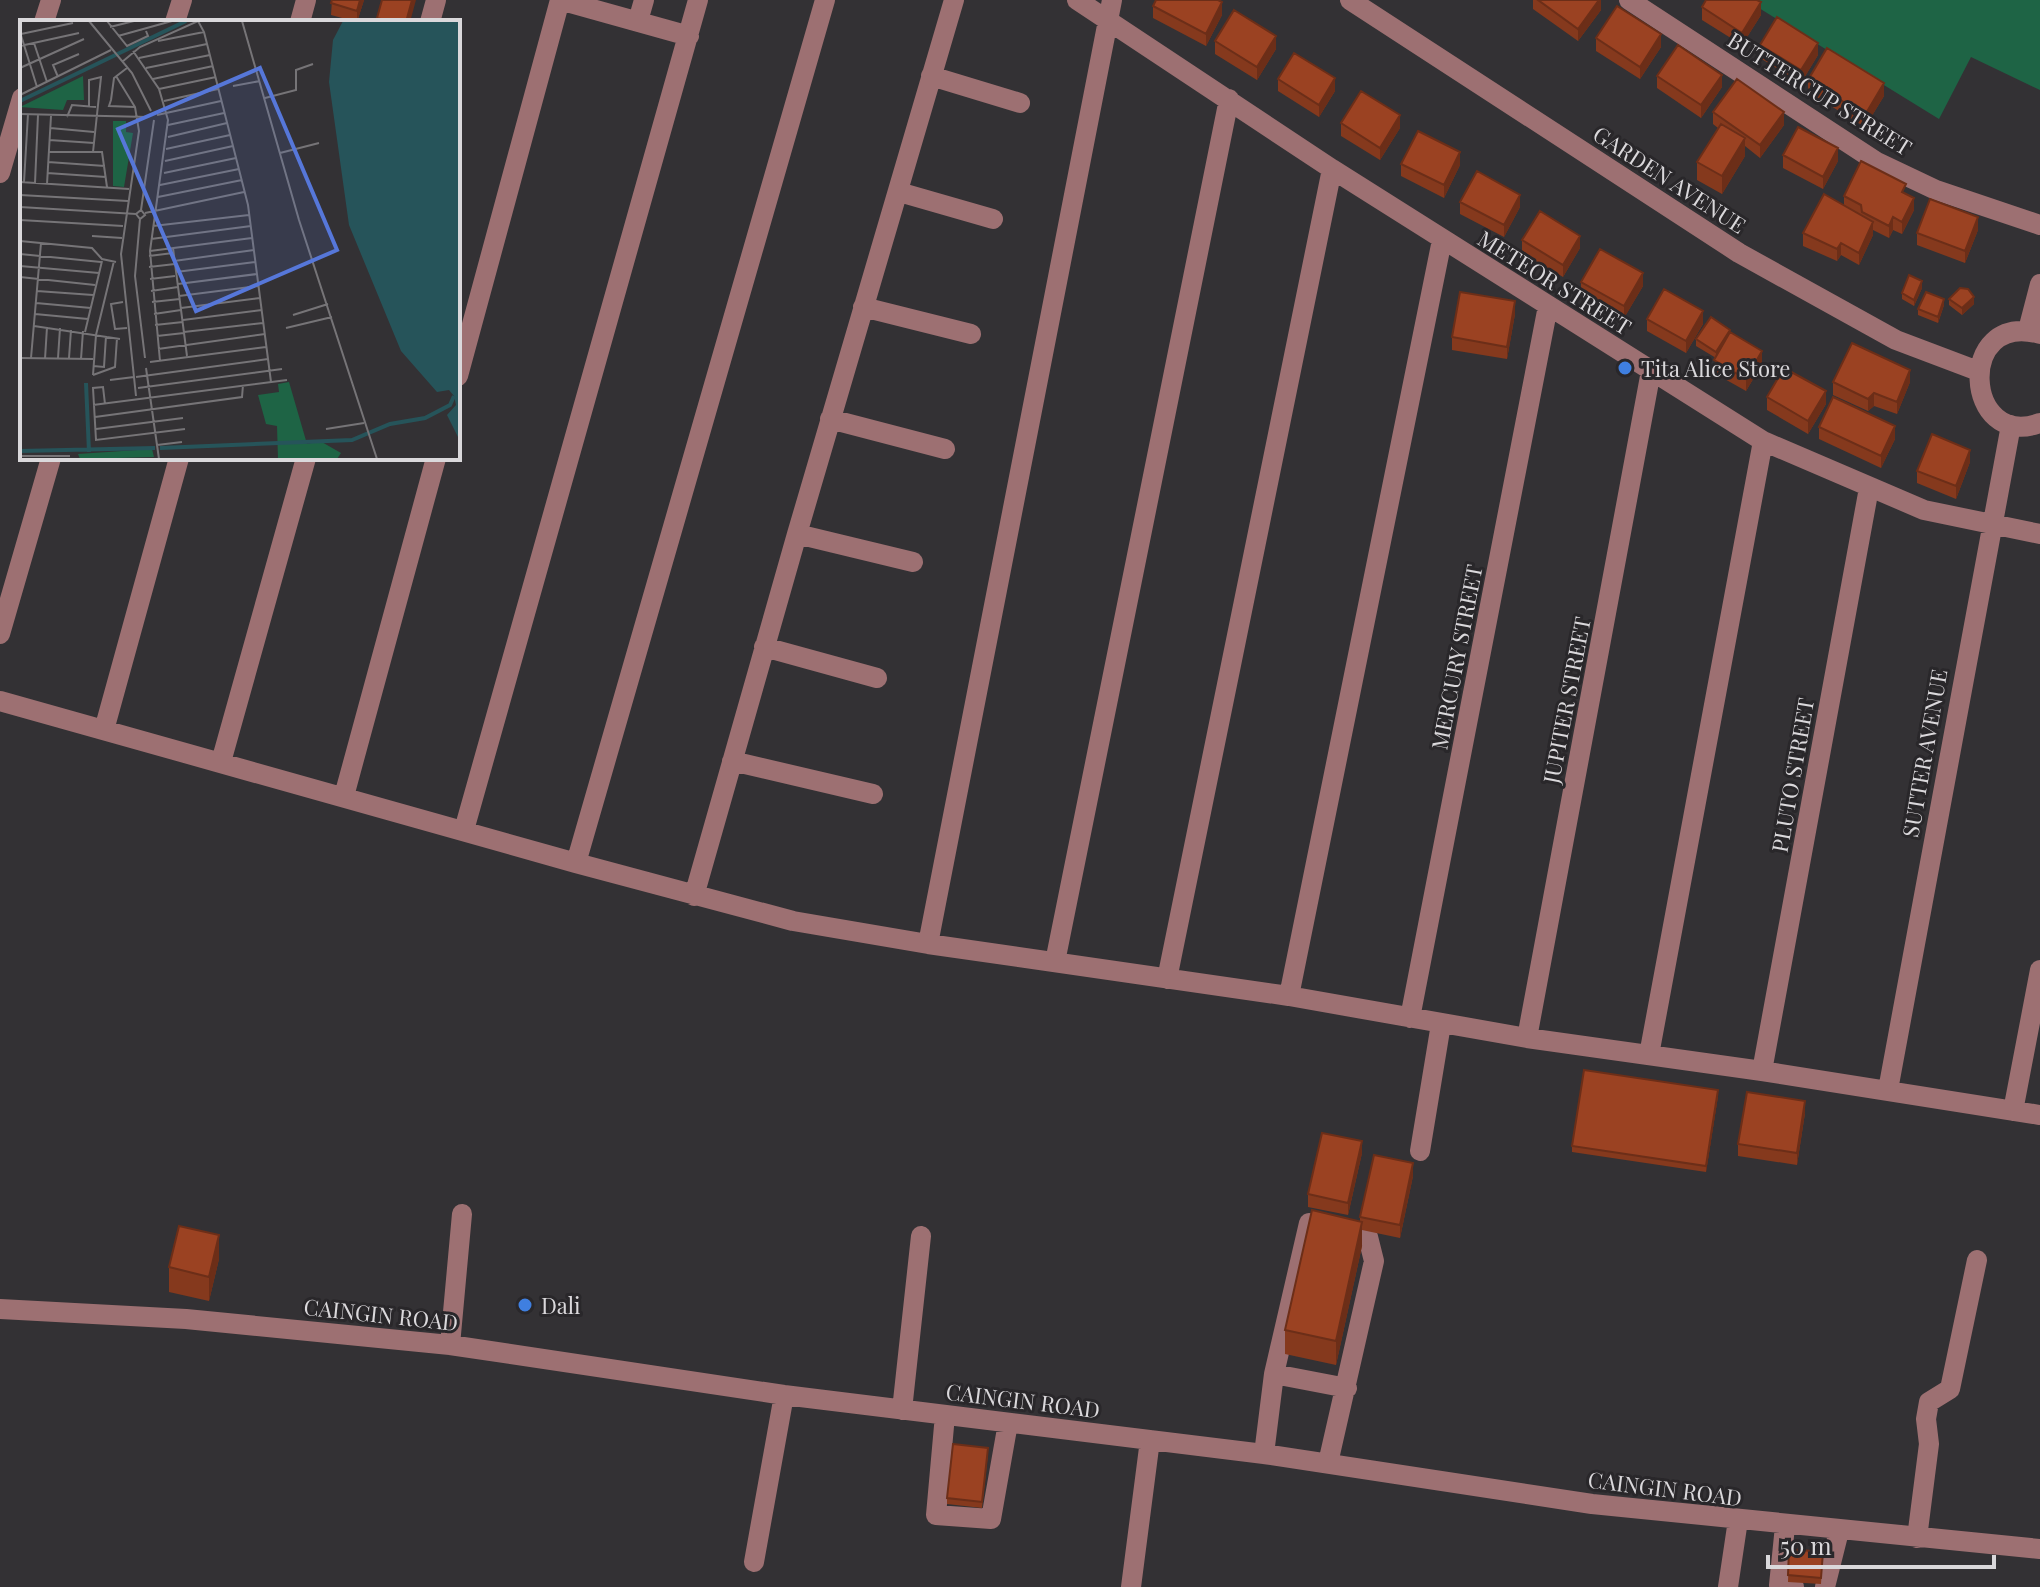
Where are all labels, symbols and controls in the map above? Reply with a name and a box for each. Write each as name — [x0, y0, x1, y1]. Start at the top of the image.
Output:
inset map — [20, 20, 460, 460]
street label: BUTTERCUP STREET — [1722, 24, 1918, 162]
street label: GARDEN AVENUE — [1588, 118, 1752, 240]
street label: METEOR STREET — [1473, 223, 1638, 341]
place label: Tita Alice Store — [1641, 353, 1790, 383]
marker: Tita Alice Store — [1616, 359, 1634, 377]
street label: MERCURY STREET — [1423, 561, 1489, 752]
street label: JUPITER STREET — [1535, 614, 1597, 787]
street label: SUTTER AVENUE — [1894, 667, 1954, 839]
street label: PLUTO STREET — [1764, 695, 1820, 855]
place label: Dali — [541, 1290, 581, 1320]
street label: CAINGIN ROAD — [302, 1291, 460, 1337]
marker: Dali — [516, 1296, 534, 1314]
street label: CAINGIN ROAD — [944, 1376, 1102, 1424]
street label: CAINGIN ROAD — [1586, 1464, 1744, 1512]
scale bar — [1768, 1519, 1994, 1569]
text: 50 m — [1780, 1529, 1832, 1561]

